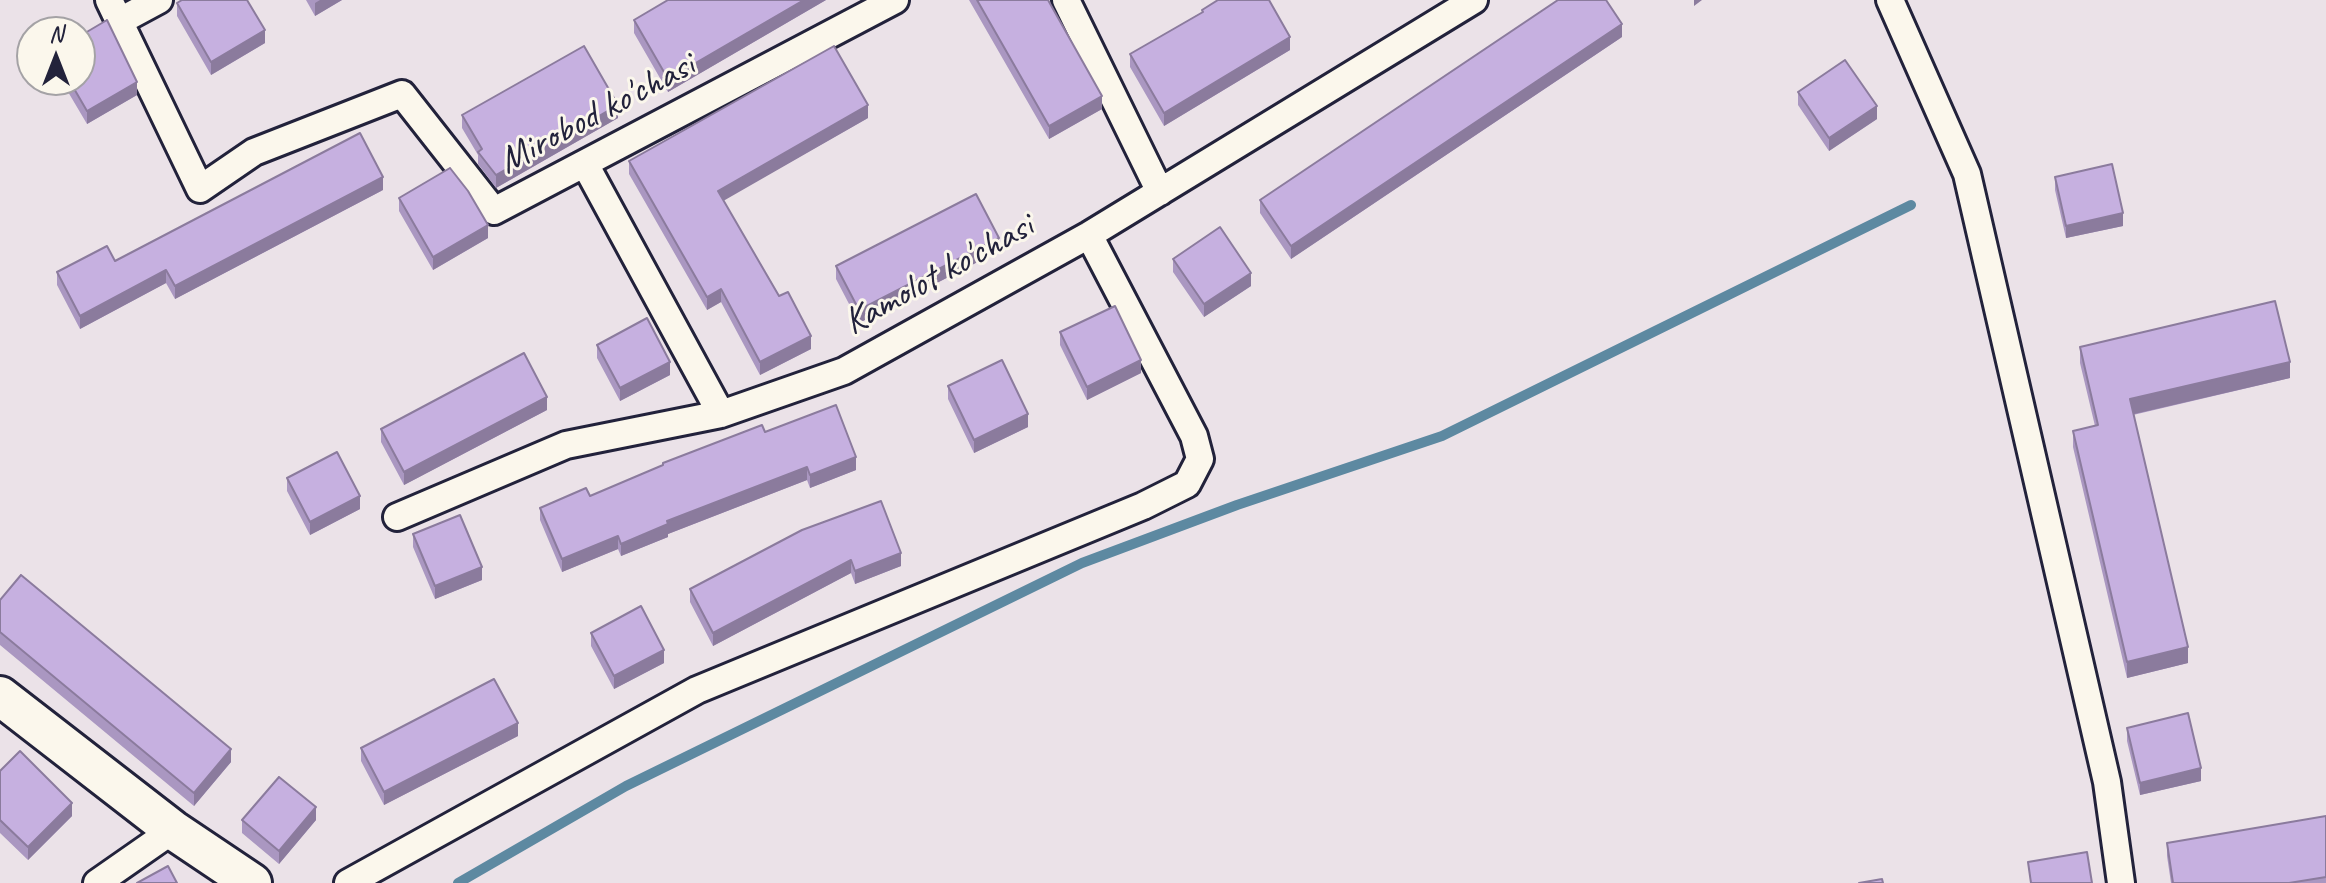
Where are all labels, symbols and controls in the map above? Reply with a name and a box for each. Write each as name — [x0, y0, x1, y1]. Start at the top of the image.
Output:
north arrow — [16, 16, 96, 96]
text: N — [49, 20, 63, 48]
street label: Mirobod ko'chasi — [491, 43, 703, 185]
street label: Kamolot ko'chasi — [836, 204, 1042, 346]

